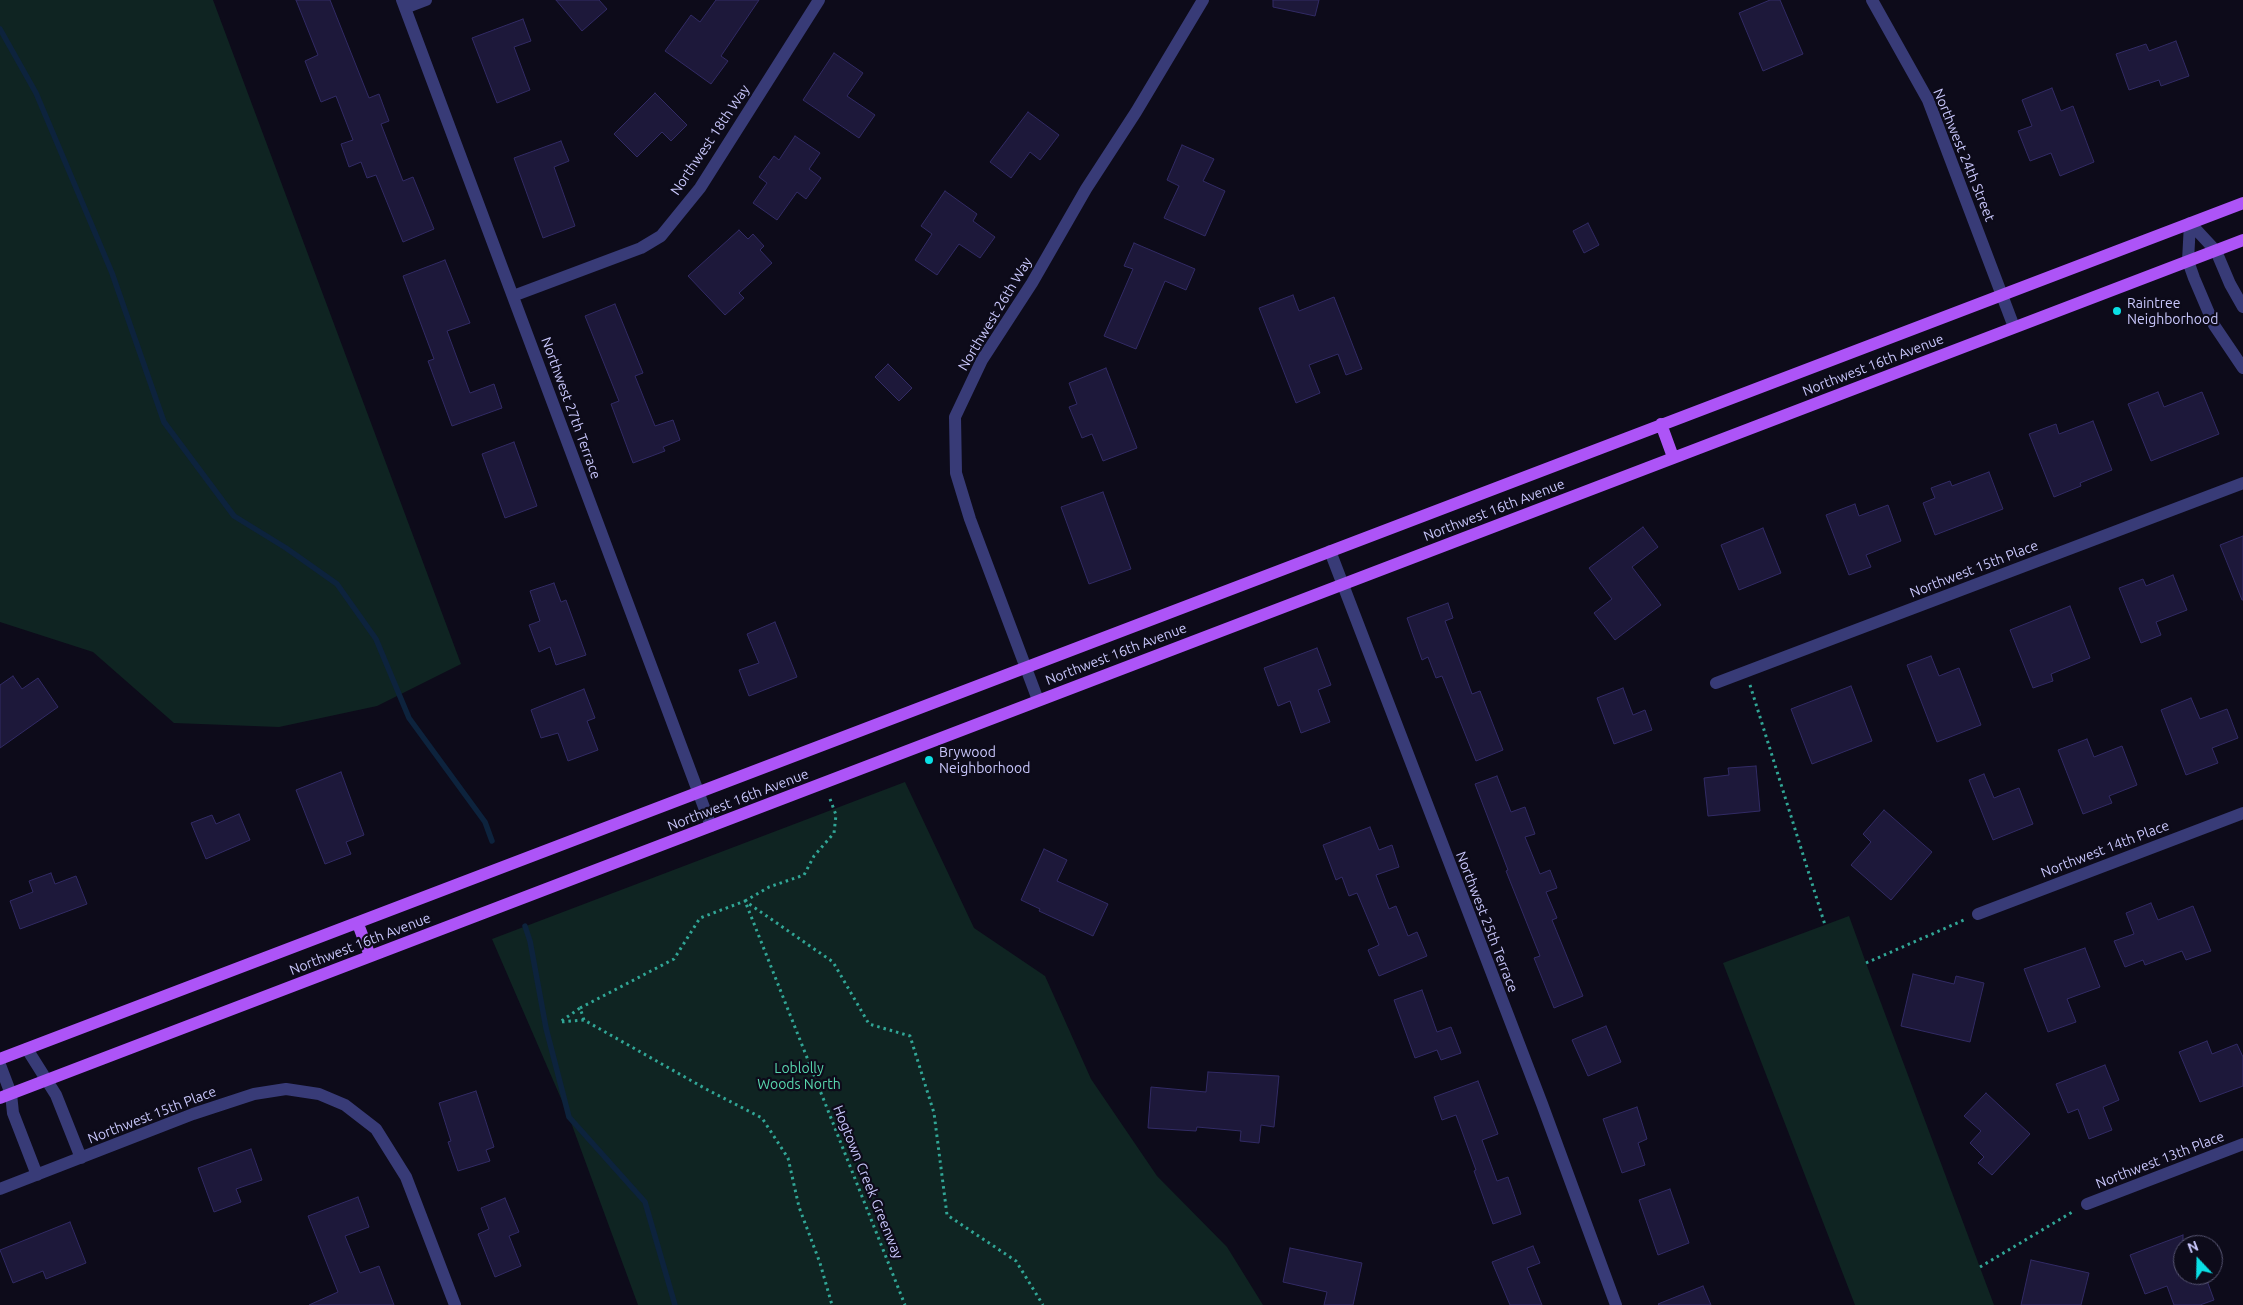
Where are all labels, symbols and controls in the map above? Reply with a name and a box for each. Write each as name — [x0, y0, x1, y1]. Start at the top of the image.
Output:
street label: Northwest 18th Way — [667, 82, 753, 198]
street label: Northwest 24th Street — [1930, 86, 1998, 224]
street label: Northwest 26th Way — [954, 254, 1036, 374]
place label: Raintree Neighborhood — [2127, 295, 2218, 328]
marker: Raintree Neighborhood — [2111, 305, 2123, 317]
street label: Northwest 16th Avenue — [1800, 330, 1946, 400]
street label: Northwest 27th Terrace — [538, 335, 604, 481]
street label: Northwest 16th Avenue — [1421, 475, 1567, 545]
street label: Northwest 15th Place — [1907, 537, 2041, 601]
street label: Northwest 16th Avenue — [1043, 619, 1189, 689]
place label: Brywood Neighborhood — [939, 744, 1030, 776]
marker: Brywood Neighborhood — [923, 754, 935, 766]
street label: Northwest 16th Avenue — [665, 765, 811, 835]
street label: Northwest 14th Place — [2038, 817, 2172, 881]
street label: Northwest 25th Terrace — [1452, 849, 1522, 995]
street label: Northwest 16th Avenue — [287, 909, 433, 979]
park label: Loblolly Woods North — [757, 1060, 841, 1092]
street label: Northwest 15th Place — [85, 1083, 219, 1147]
street label: Hogtown Creek Greenway — [829, 1103, 907, 1261]
street label: Northwest 13th Place — [2093, 1128, 2227, 1192]
north arrow — [2173, 1235, 2223, 1285]
text: N — [2185, 1238, 2201, 1256]

